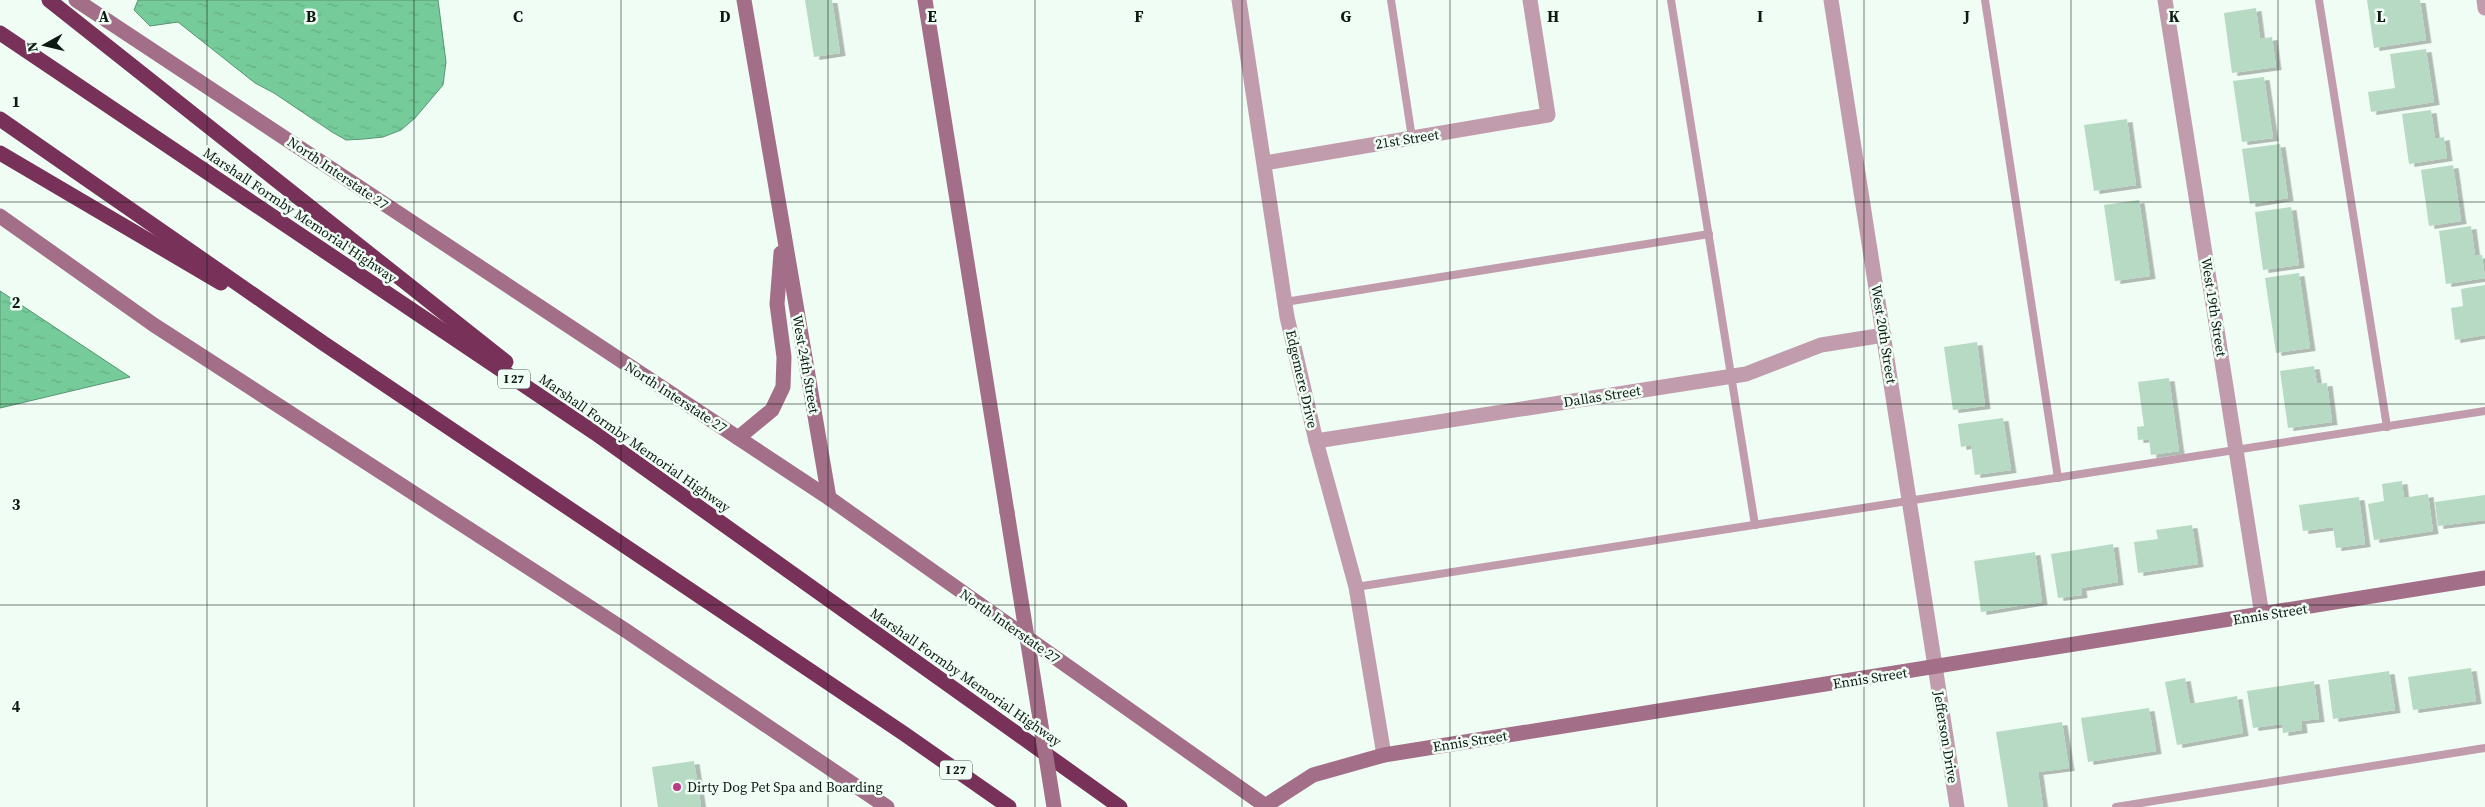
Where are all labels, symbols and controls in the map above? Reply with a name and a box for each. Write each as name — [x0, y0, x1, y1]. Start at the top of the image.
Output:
text: A — [99, 5, 110, 27]
text: B — [306, 5, 317, 27]
text: C — [513, 5, 523, 27]
text: D — [719, 5, 731, 27]
text: E — [927, 5, 937, 27]
text: F — [1134, 5, 1144, 27]
text: G — [1341, 5, 1352, 27]
text: H — [1547, 5, 1559, 27]
text: I — [1757, 5, 1763, 27]
text: J — [1963, 5, 1970, 27]
text: K — [2168, 5, 2180, 27]
text: L — [2376, 5, 2386, 27]
north arrow — [20, 20, 70, 70]
text: N — [22, 40, 43, 53]
text: 1 — [12, 90, 20, 112]
street label: 21st Street — [1374, 124, 1441, 154]
street label: North Interstate 27 — [283, 132, 393, 214]
street label: Marshall Formby Memorial Highway — [199, 142, 402, 288]
street label: West 19th Street — [2196, 256, 2232, 358]
street label: West 20th Street — [1866, 283, 1902, 385]
text: 2 — [12, 291, 21, 313]
street label: West 24th Street — [787, 313, 825, 415]
street label: Edgemere Drive — [1281, 328, 1323, 430]
street label: North Interstate 27 — [621, 356, 731, 438]
road number: I 27 — [498, 369, 530, 388]
street label: Marshall Formby Memorial Highway — [535, 369, 736, 518]
street label: Dallas Street — [1562, 380, 1642, 412]
text: 3 — [12, 493, 21, 515]
street label: North Interstate 27 — [956, 584, 1064, 668]
street label: Ennis Street — [2231, 598, 2309, 630]
street label: Marshall Formby Memorial Highway — [866, 603, 1067, 752]
street label: Ennis Street — [1831, 662, 1909, 694]
street label: Jefferson Drive — [1929, 688, 1963, 785]
text: 4 — [12, 695, 21, 717]
street label: Ennis Street — [1431, 725, 1509, 757]
road number: I 27 — [940, 760, 972, 780]
place label: Dirty Dog Pet Spa and Boarding — [687, 777, 883, 797]
marker: Dirty Dog Pet Spa and Boarding — [671, 781, 683, 793]

